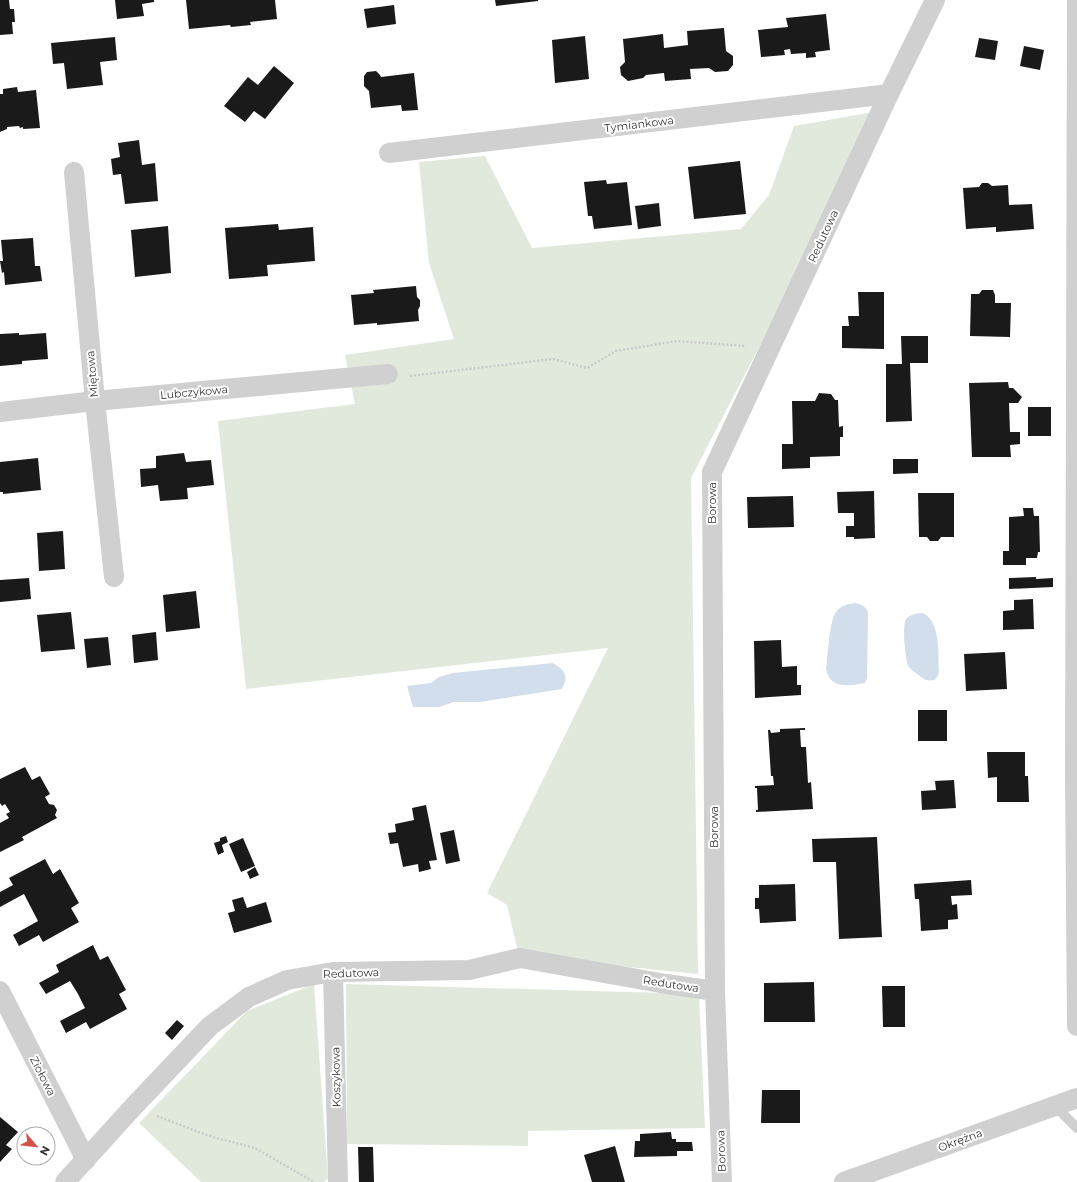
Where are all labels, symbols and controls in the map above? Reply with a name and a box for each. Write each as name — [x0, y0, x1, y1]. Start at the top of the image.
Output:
street label: Tymiankowa — [603, 113, 675, 135]
street label: Redutowa — [805, 207, 841, 265]
street label: Miętowa — [83, 350, 101, 398]
street label: Lubczykowa — [160, 382, 228, 402]
street label: Borowa — [705, 482, 719, 524]
street label: Borowa — [707, 806, 721, 848]
street label: Redutowa — [323, 965, 379, 981]
street label: Redutowa — [642, 973, 700, 995]
street label: Koszykowa — [328, 1047, 344, 1107]
street label: Ziołowa — [27, 1054, 59, 1098]
north arrow — [16, 1126, 56, 1166]
street label: Okrężna — [936, 1126, 984, 1154]
street label: Borowa — [713, 1130, 729, 1172]
text: N — [37, 1143, 53, 1158]

